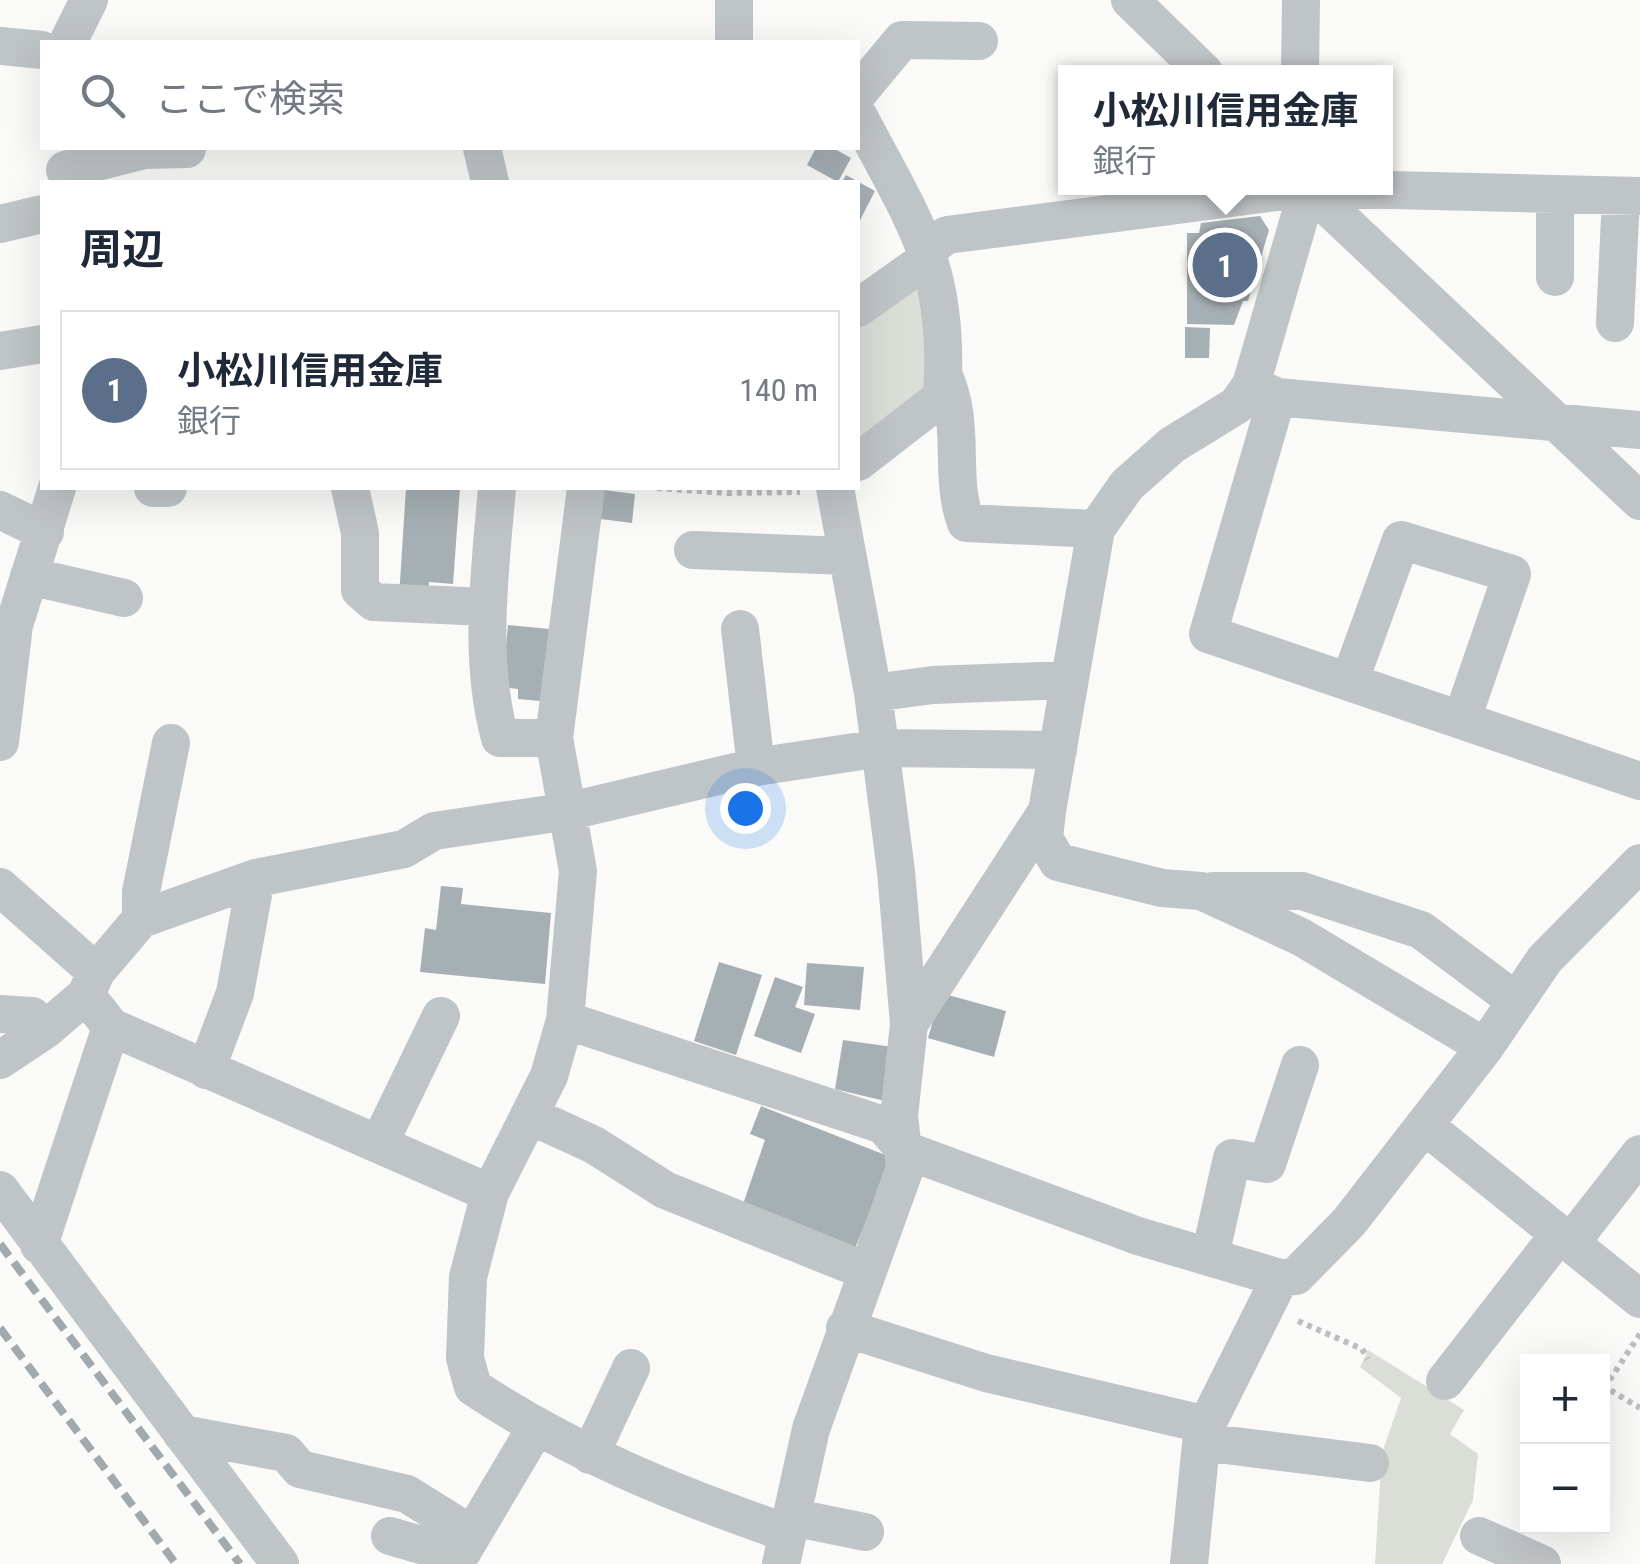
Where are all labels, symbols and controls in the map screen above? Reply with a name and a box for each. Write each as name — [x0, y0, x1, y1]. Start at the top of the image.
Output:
search box — [40, 40, 860, 150]
popup — [1058, 65, 1393, 195]
icon: search — [75, 68, 130, 123]
text: ここで検索 — [155, 77, 345, 121]
text: 小松川信用金庫 — [1092, 89, 1359, 133]
text: 銀行 — [1092, 142, 1157, 180]
text: 周辺 — [80, 225, 164, 274]
pin: 1 — [1192, 228, 1258, 302]
text: 小松川信用金庫 — [177, 349, 443, 393]
text: 1 — [106, 371, 123, 409]
text: 140 m — [739, 371, 818, 409]
text: 銀行 — [177, 402, 241, 440]
your location — [720, 783, 771, 834]
map controls — [1520, 1354, 1610, 1534]
button: + — [1520, 1354, 1610, 1444]
button: − — [1520, 1444, 1610, 1534]

